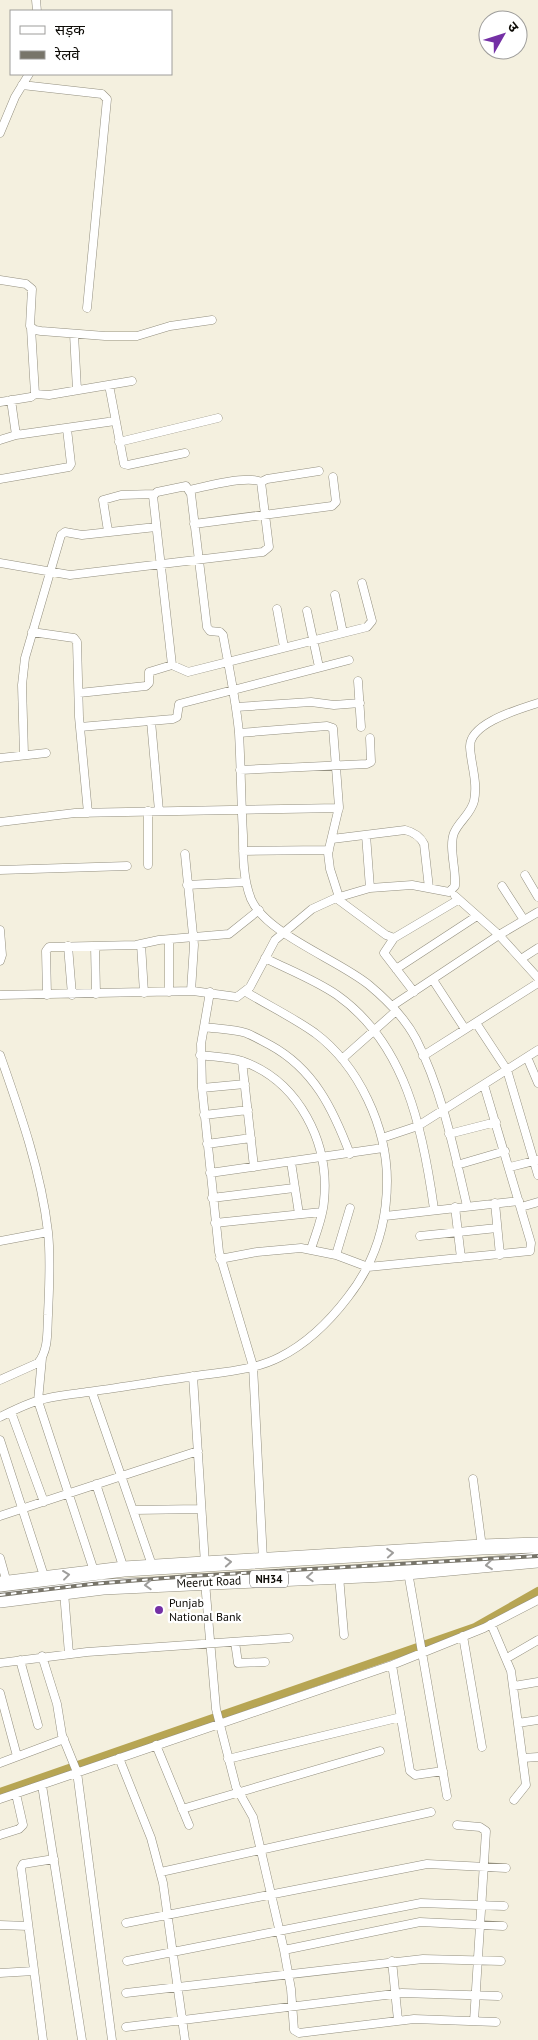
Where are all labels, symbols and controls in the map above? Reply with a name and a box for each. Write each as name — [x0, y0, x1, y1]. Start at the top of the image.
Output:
legend — [10, 10, 172, 75]
north arrow — [478, 10, 528, 60]
text: उ — [504, 18, 523, 36]
text: सड़क — [55, 20, 85, 39]
text: रेलवे — [54, 45, 80, 64]
one-way arrow — [386, 1548, 394, 1559]
one-way arrow — [224, 1557, 232, 1568]
one-way arrow — [485, 1559, 493, 1570]
road number: NH34 — [250, 1570, 288, 1588]
one-way arrow — [61, 1571, 70, 1581]
street label: Meerut Road — [176, 1572, 242, 1591]
one-way arrow — [306, 1572, 314, 1583]
one-way arrow — [143, 1580, 151, 1591]
place label: Punjab National Bank — [169, 1595, 241, 1624]
marker: Punjab National Bank — [153, 1604, 165, 1616]

